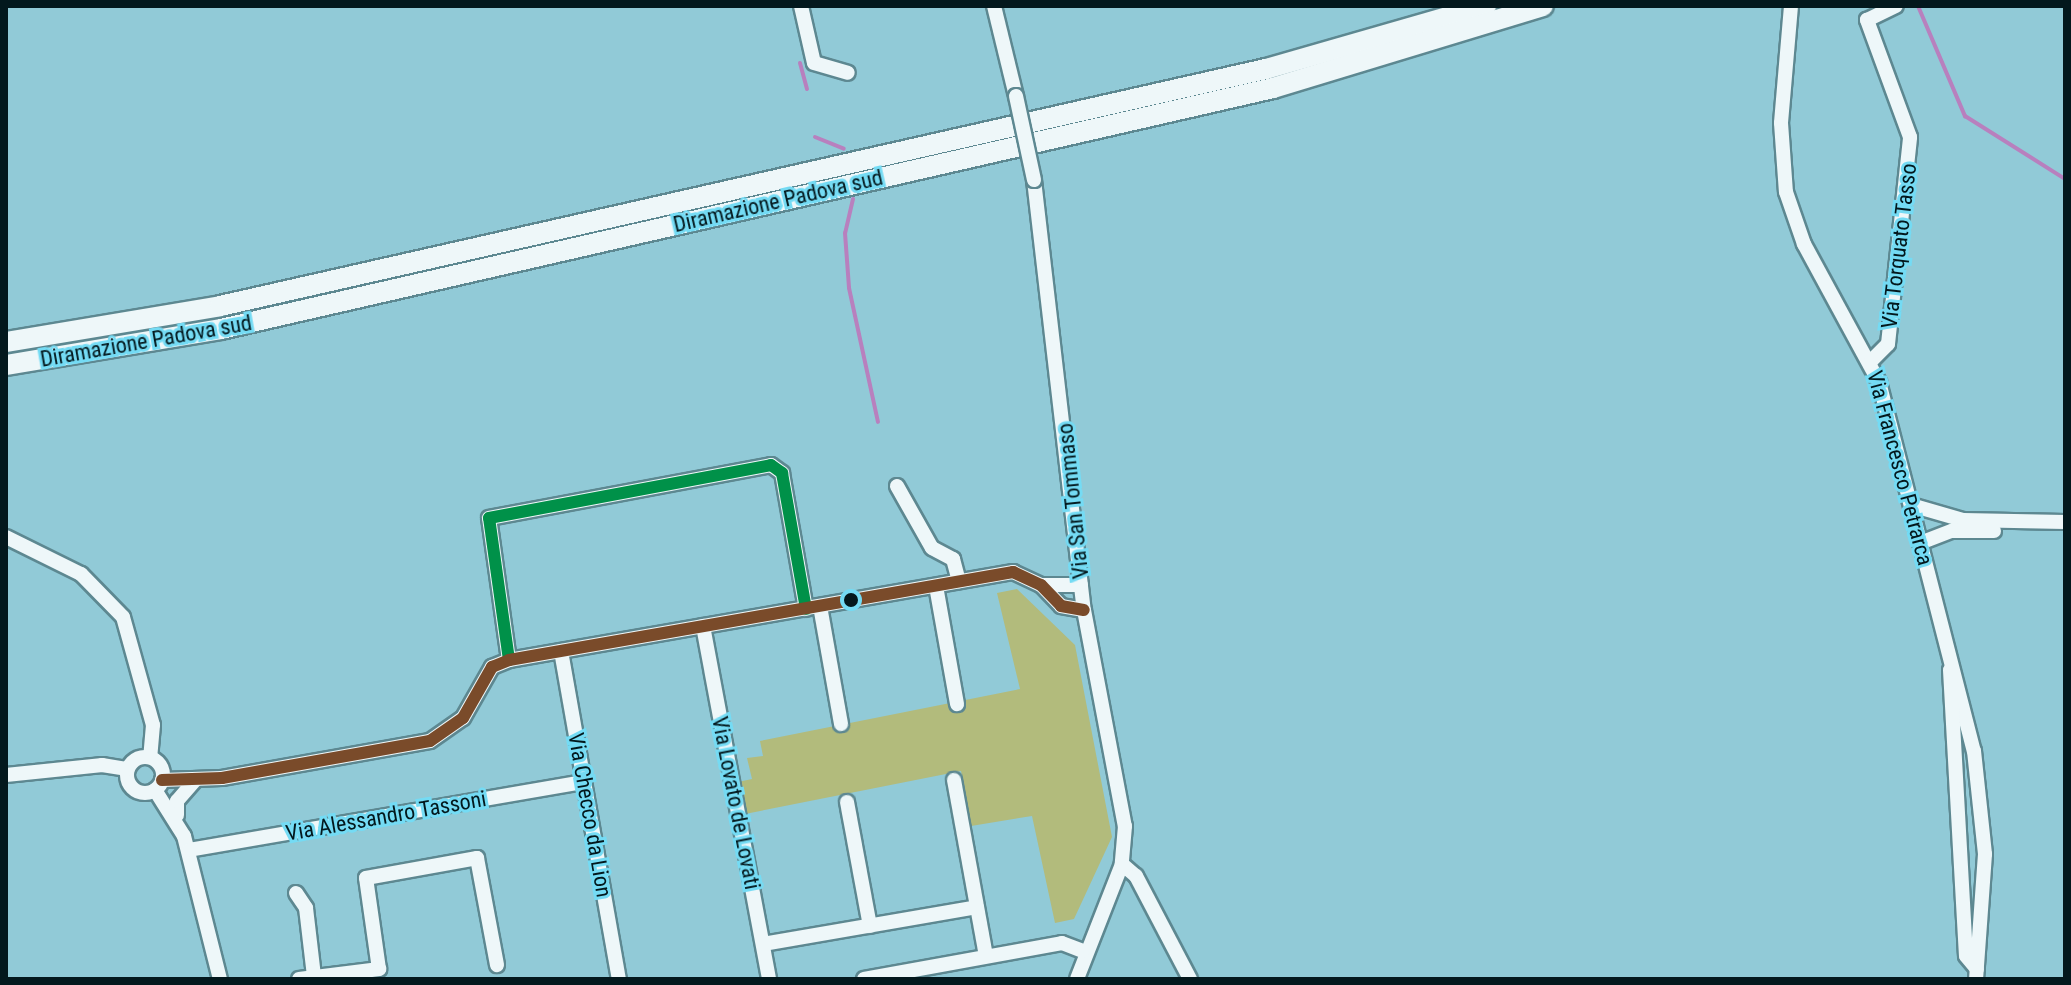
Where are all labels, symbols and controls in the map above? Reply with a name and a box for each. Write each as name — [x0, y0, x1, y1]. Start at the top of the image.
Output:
street label: Via Torquato Tasso — [1876, 161, 1922, 331]
street label: Diramazione Padova sud — [671, 164, 885, 238]
street label: Diramazione Padova sud — [38, 309, 254, 373]
street label: Via Francesco Petrarca — [1861, 368, 1939, 568]
street label: Via San Tommaso — [1052, 422, 1094, 580]
unlabelled marker — [843, 592, 859, 608]
street label: Via Lovato de Lovati — [706, 714, 766, 892]
street label: Via Checco da Lion — [563, 731, 617, 899]
street label: Via Alessandro Tassoni — [284, 785, 488, 847]

